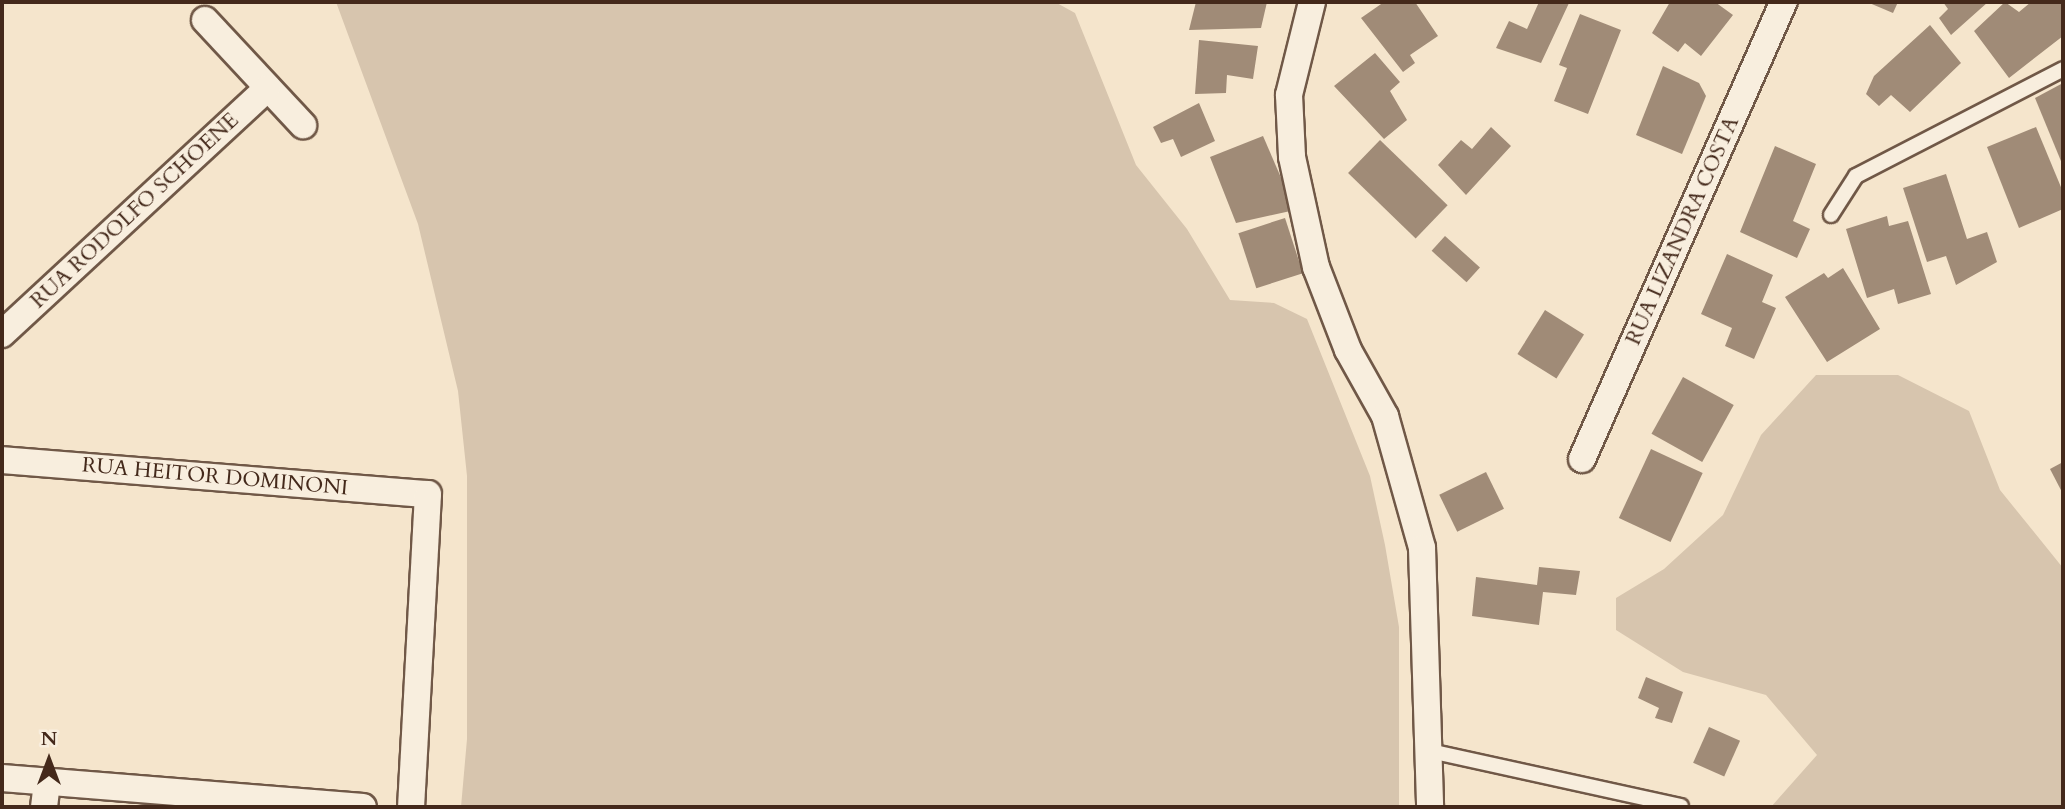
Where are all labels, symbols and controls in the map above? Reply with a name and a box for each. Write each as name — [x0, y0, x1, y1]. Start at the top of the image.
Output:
street label: RUA RODOLFO SCHOENE — [26, 108, 244, 314]
street label: RUA LIZANDRA COSTA — [1621, 113, 1745, 349]
street label: RUA HEITOR DOMINONI — [81, 453, 349, 501]
north arrow — [14, 725, 84, 795]
text: N — [41, 726, 57, 752]

